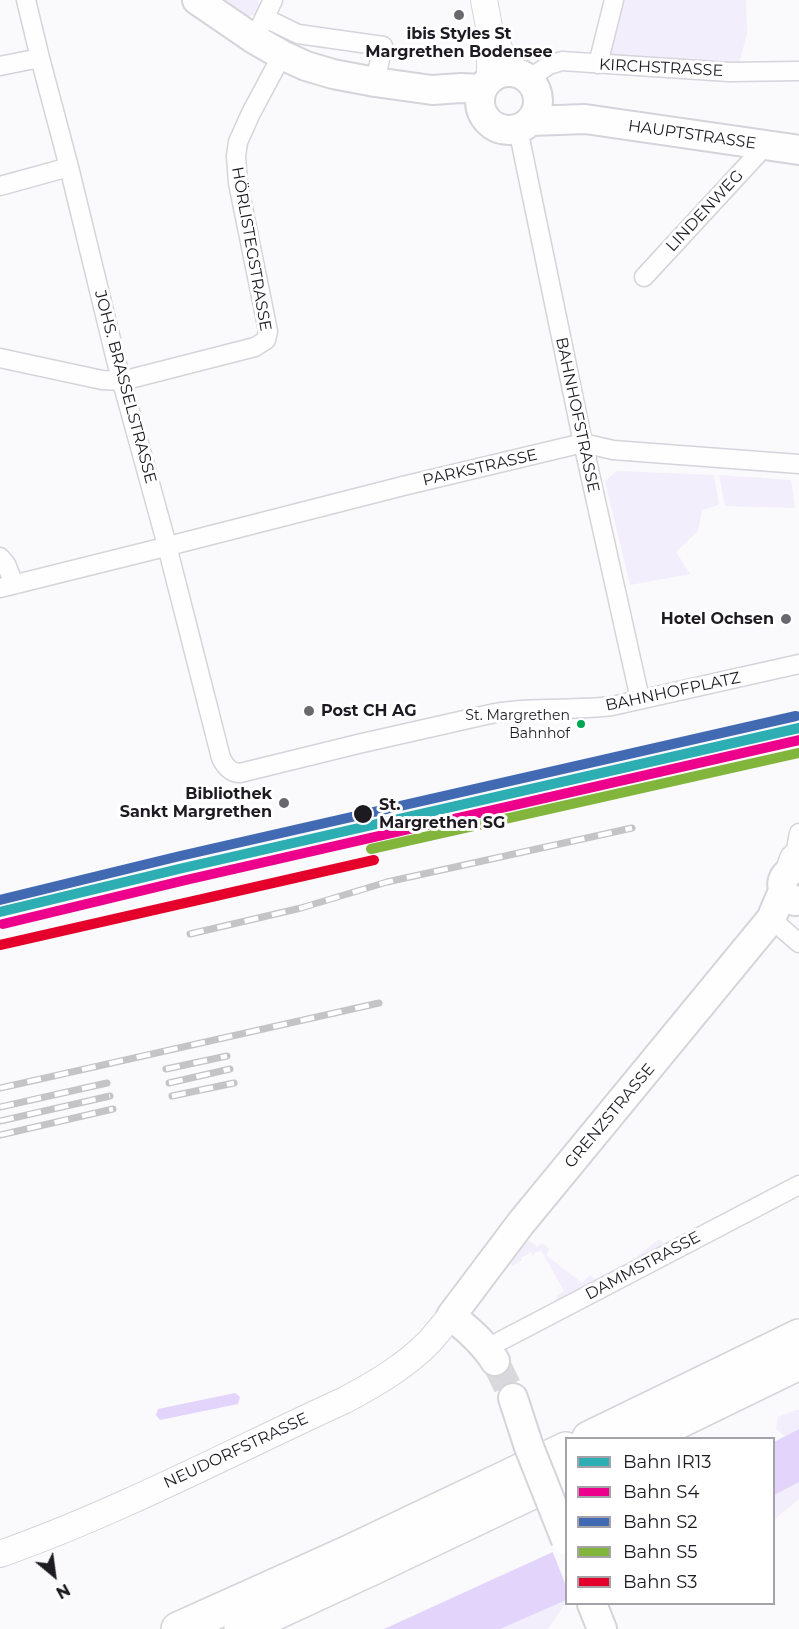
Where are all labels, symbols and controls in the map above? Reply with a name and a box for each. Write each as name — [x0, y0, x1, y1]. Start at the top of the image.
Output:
marker: ibis Styles St Margrethen Bodensee — [452, 8, 466, 22]
place label: ibis Styles St Margrethen Bodensee — [365, 24, 553, 62]
street label: KIRCHSTRASSE — [598, 55, 724, 81]
street label: HAUPTSTRASSE — [627, 117, 757, 153]
street label: HÖRLISTEGSTRASSE — [227, 165, 275, 333]
street label: LINDENWEG — [662, 166, 748, 256]
street label: JOHS. BRASSELSTRASSE — [90, 288, 160, 486]
street label: BAHNHOFSTRASSE — [551, 336, 603, 494]
street label: PARKSTRASSE — [421, 445, 539, 491]
place label: Hotel Ochsen — [661, 609, 774, 629]
marker: Hotel Ochsen — [779, 612, 793, 626]
street label: BAHNHOFPLATZ — [604, 668, 742, 716]
place label: Post CH AG — [321, 701, 416, 721]
marker: Post CH AG — [302, 704, 316, 718]
place label: St. Margrethen Bahnhof — [465, 708, 570, 740]
marker: St. Margrethen Bahnhof — [575, 718, 587, 730]
place label: Bibliothek Sankt Margrethen — [120, 784, 272, 822]
place label: St. Margrethen SG — [379, 795, 505, 833]
marker: Bibliothek Sankt Margrethen — [277, 796, 291, 810]
marker: St. Margrethen SG — [352, 803, 374, 825]
street label: GRENZSTRASSE — [561, 1060, 659, 1172]
street label: DAMMSTRASSE — [582, 1228, 704, 1304]
street label: NEUDORFSTRASSE — [161, 1409, 311, 1493]
legend — [565, 1437, 775, 1605]
text: Bahn IR13 — [623, 1451, 711, 1473]
text: Bahn S4 — [623, 1481, 699, 1503]
text: Bahn S2 — [623, 1511, 698, 1533]
text: Bahn S5 — [623, 1541, 698, 1563]
north arrow — [24, 1545, 84, 1605]
text: Bahn S3 — [623, 1571, 697, 1593]
text: N — [53, 1580, 73, 1603]

